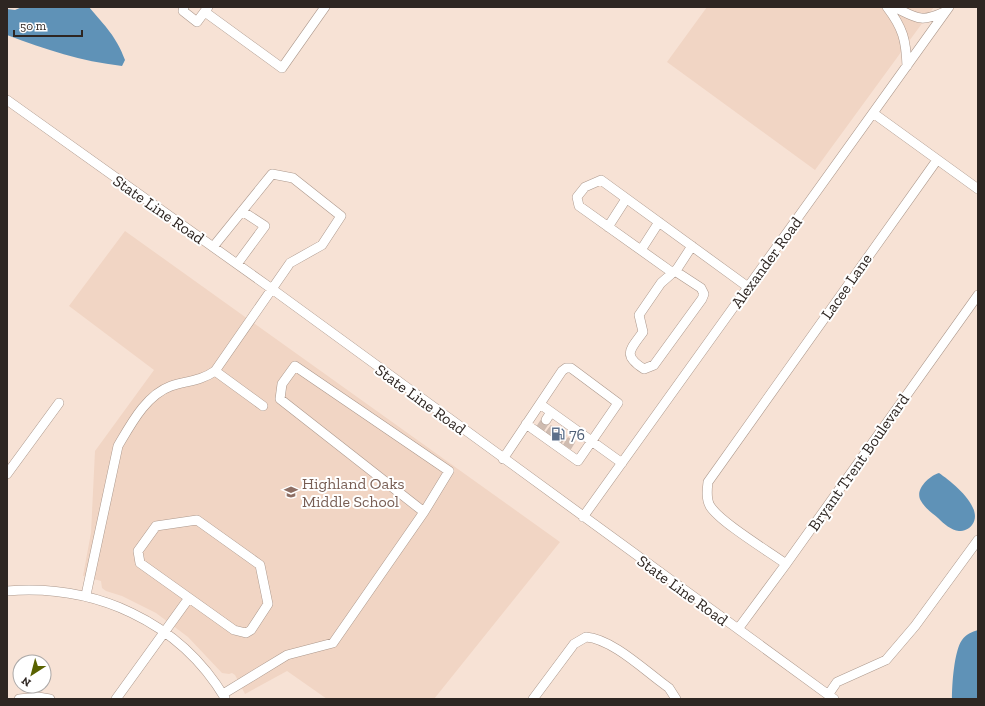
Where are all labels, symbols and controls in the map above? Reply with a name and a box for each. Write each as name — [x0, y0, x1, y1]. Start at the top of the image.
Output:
scale bar — [14, 12, 82, 38]
text: 50 m — [20, 19, 47, 33]
street label: State Line Road — [109, 171, 208, 248]
street label: Alexander Road — [727, 213, 806, 312]
street label: Lacee Lane — [817, 250, 876, 323]
street label: State Line Road — [372, 360, 470, 439]
street label: Bryant Trent Boulevard — [804, 390, 913, 535]
place label: 76 — [569, 425, 585, 444]
fuel station icon: 76 — [550, 426, 566, 442]
place label: Highland Oaks Middle School — [302, 474, 405, 511]
school or university icon: Highland Oaks Middle School — [283, 484, 299, 500]
street label: State Line Road — [634, 551, 732, 630]
north arrow — [12, 654, 52, 694]
text: N — [19, 674, 34, 689]

